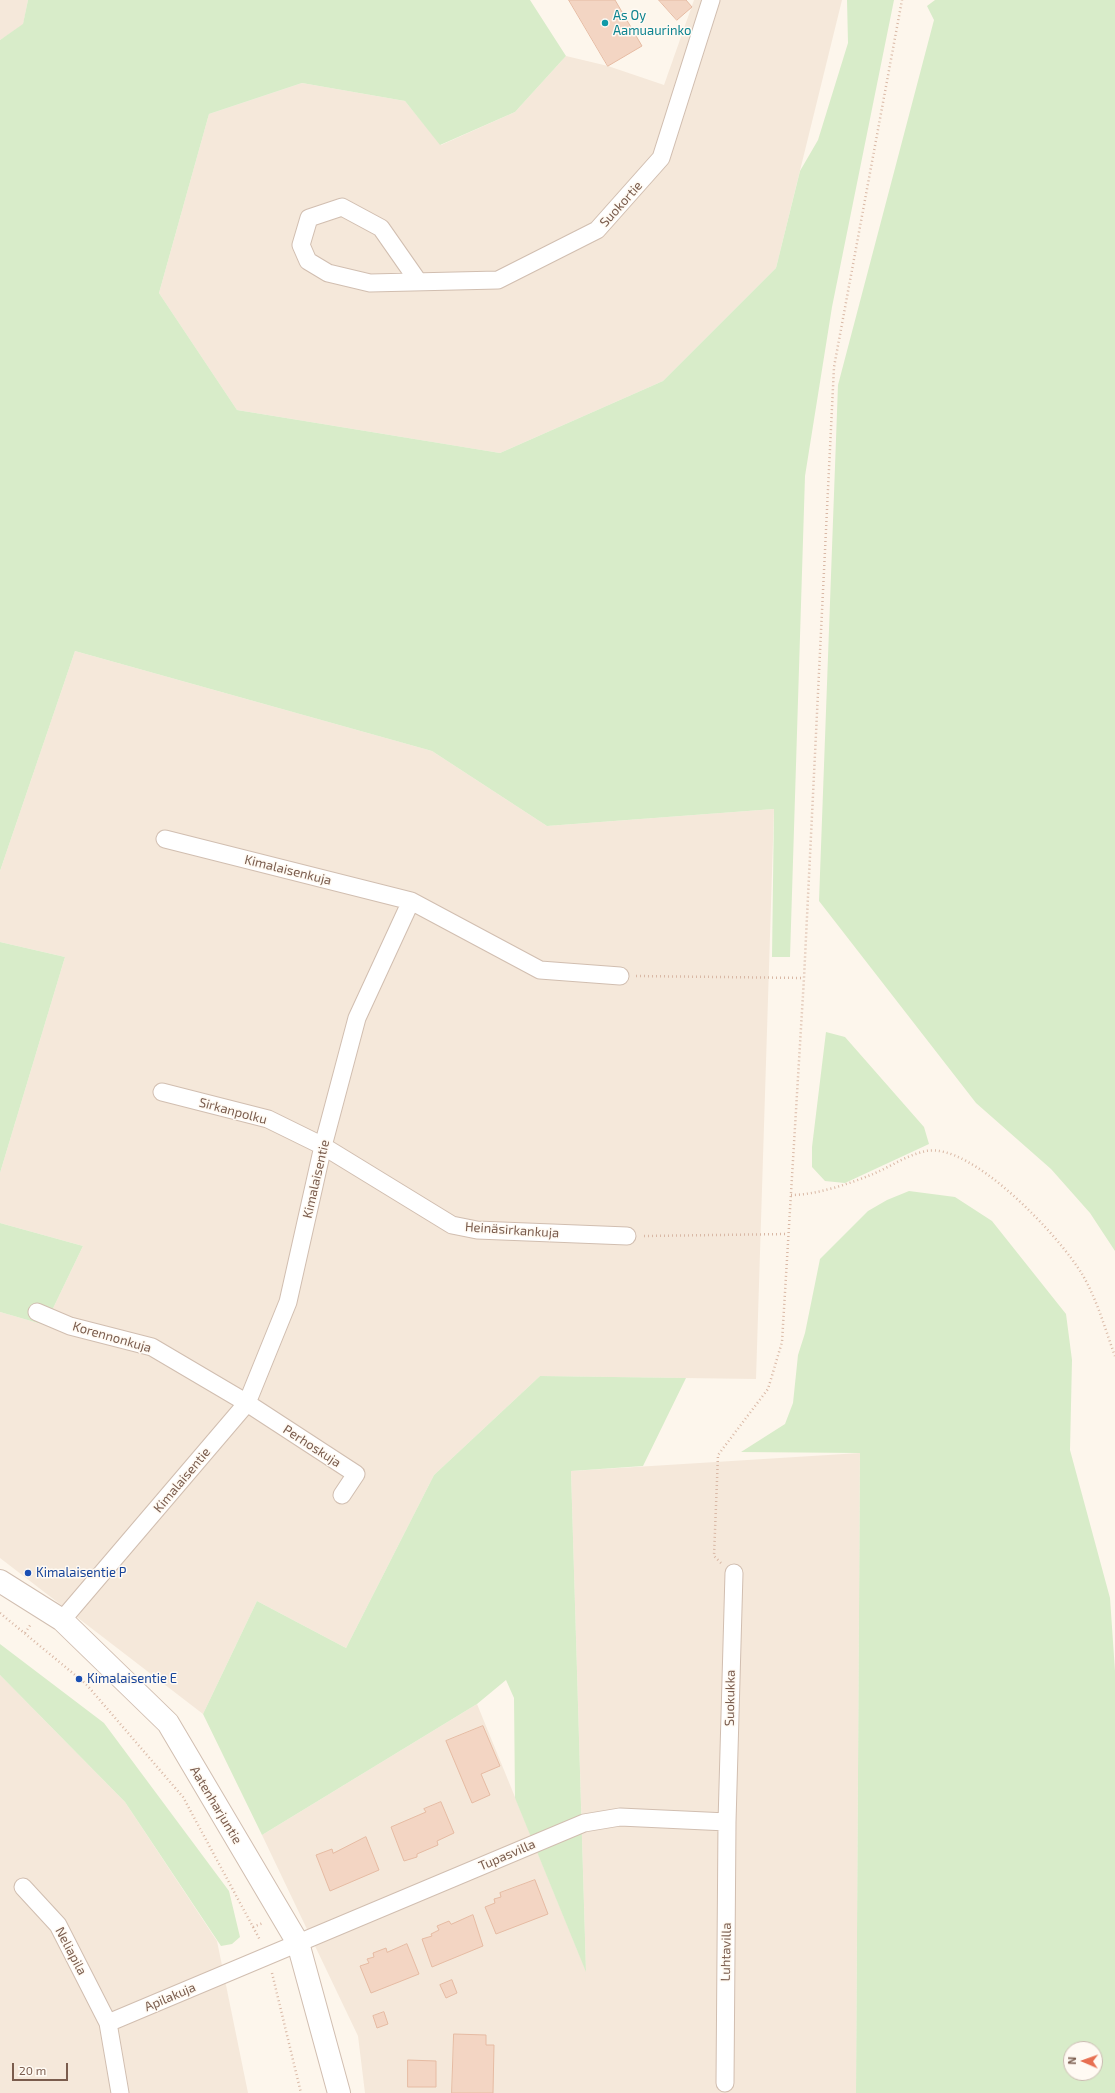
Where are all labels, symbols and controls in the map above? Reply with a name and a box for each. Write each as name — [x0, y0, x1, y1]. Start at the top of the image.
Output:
place label: As Oy Aamuaurinko — [613, 8, 691, 39]
marker: As Oy Aamuaurinko — [600, 18, 610, 28]
street label: Suokortie — [596, 178, 646, 230]
street label: Kimalaisenkuja — [243, 852, 333, 888]
street label: Sirkanpolku — [197, 1094, 269, 1128]
street label: Kimalaisentie — [299, 1138, 333, 1220]
street label: Heinäsirkankuja — [464, 1219, 560, 1241]
street label: Korennonkuja — [71, 1318, 153, 1356]
street label: Perhoskuja — [280, 1422, 344, 1470]
street label: Kimalaisentie — [150, 1444, 214, 1516]
place label: Kimalaisentie P — [36, 1565, 127, 1581]
marker: Kimalaisentie P — [23, 1568, 33, 1578]
street label: Suokukka — [722, 1670, 738, 1726]
place label: Kimalaisentie E — [87, 1671, 177, 1687]
marker: Kimalaisentie E — [74, 1674, 84, 1684]
street label: Aatenharjuntie — [187, 1763, 245, 1847]
street label: Tupasvilla — [476, 1836, 538, 1874]
street label: Luhtavilla — [718, 1923, 734, 1981]
street label: Neliapila — [52, 1924, 90, 1978]
street label: Apilakuja — [142, 1979, 198, 2015]
north arrow — [1063, 2041, 1103, 2081]
scale bar — [14, 2055, 70, 2081]
text: N — [1065, 2056, 1078, 2065]
text: 20 m — [19, 2063, 46, 2077]

